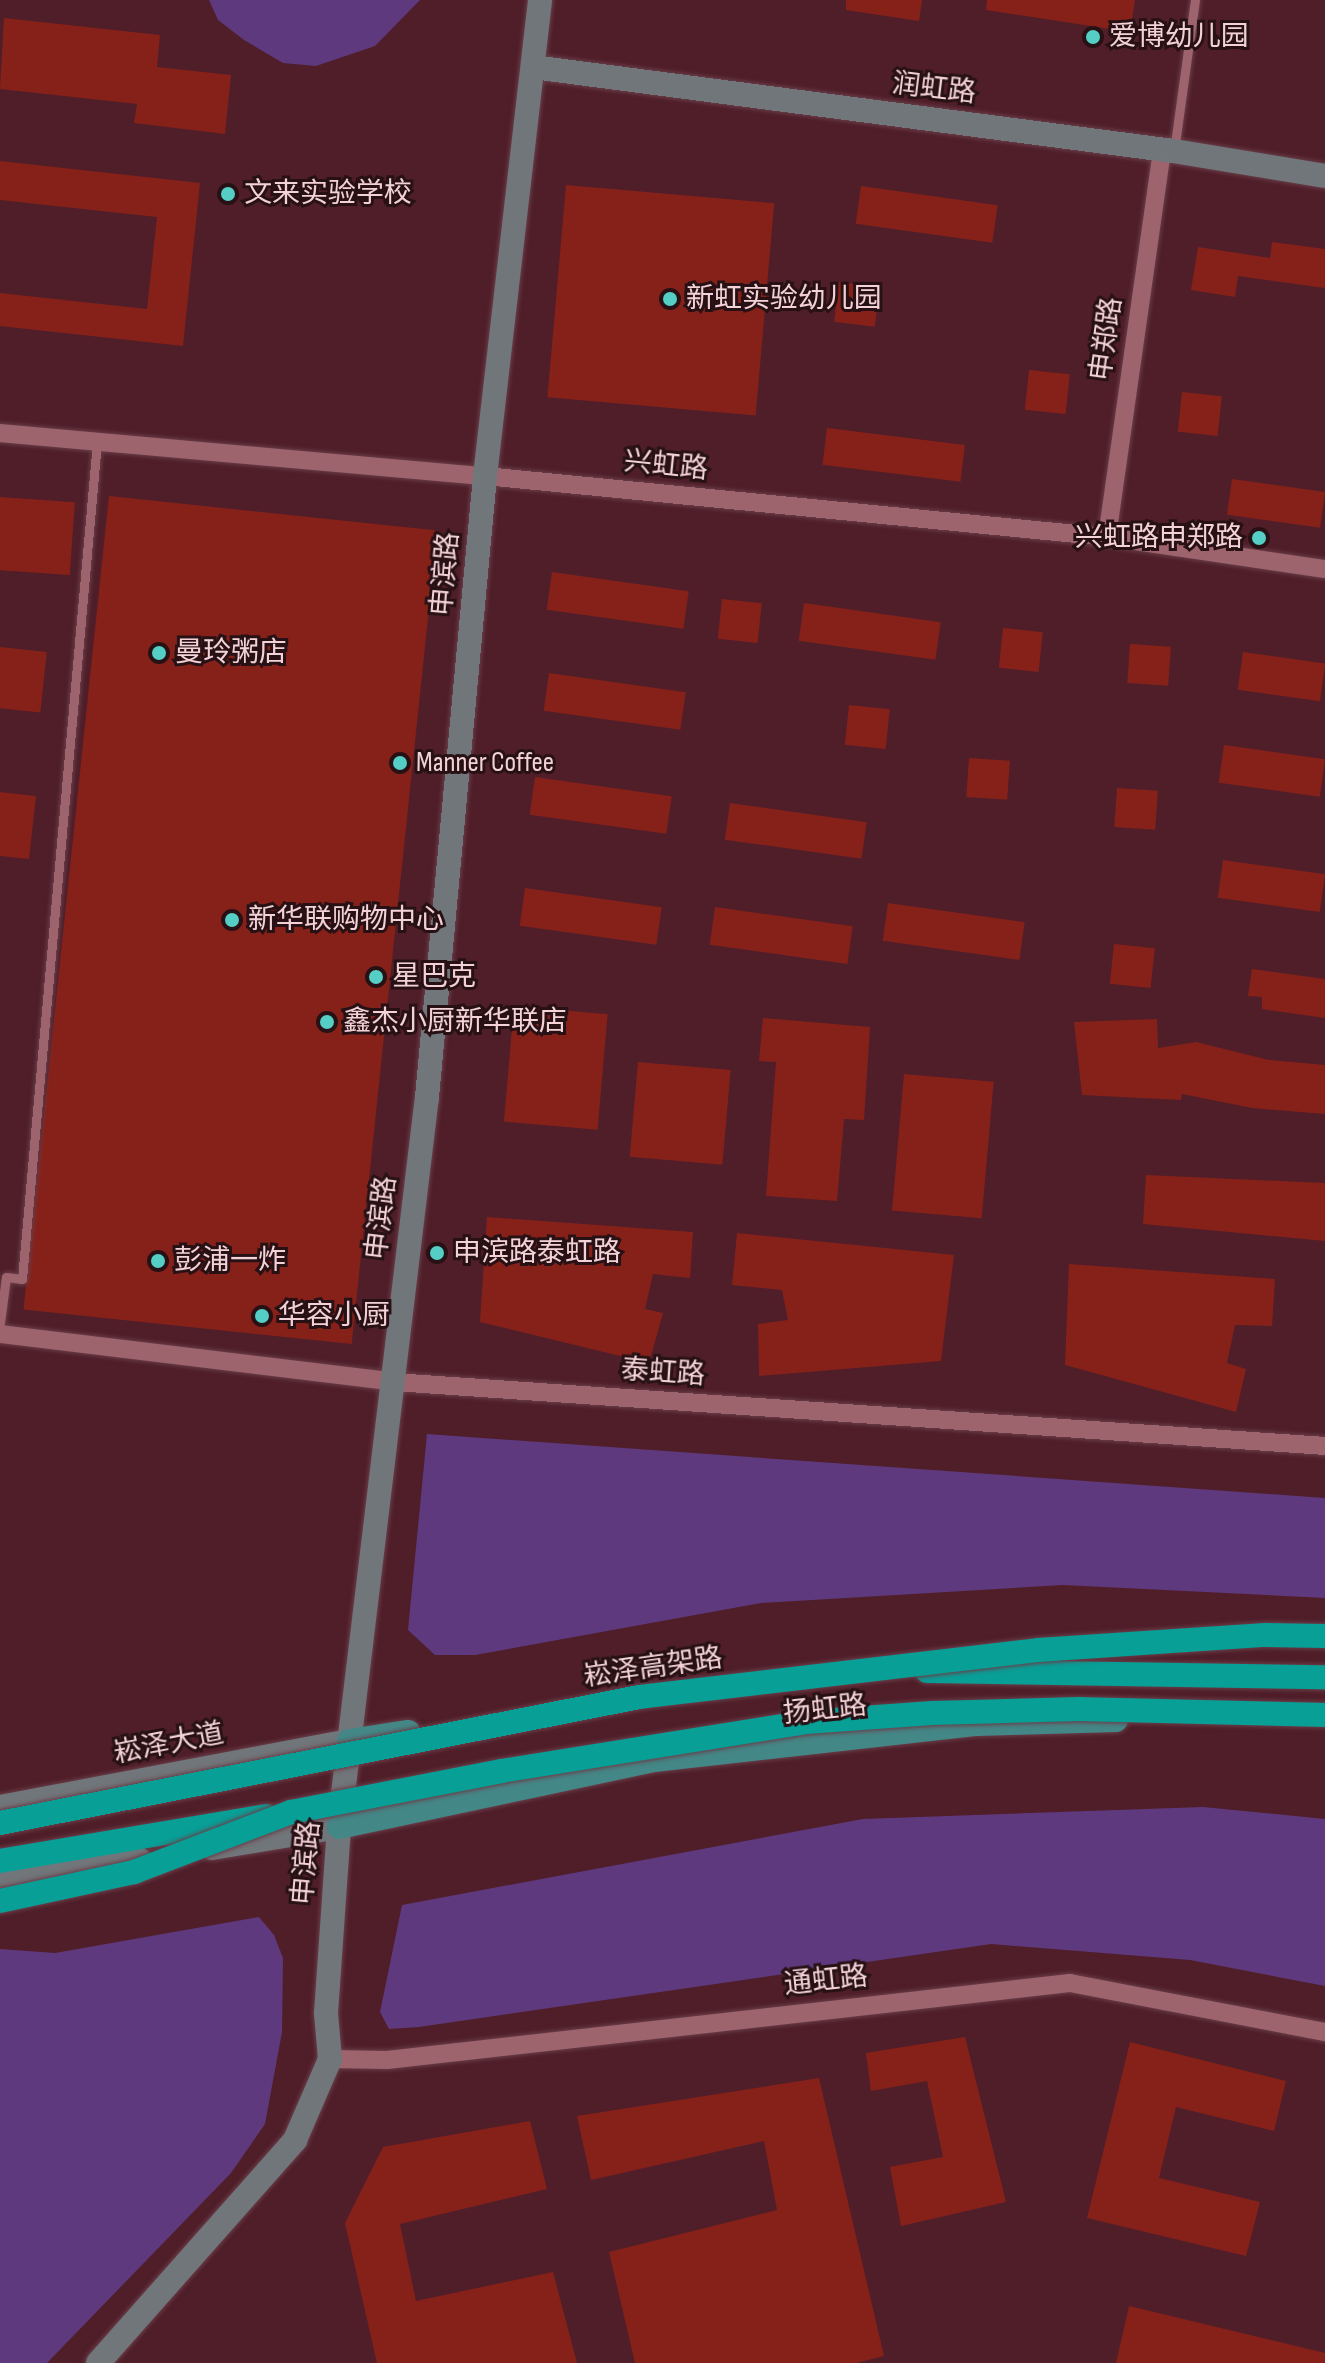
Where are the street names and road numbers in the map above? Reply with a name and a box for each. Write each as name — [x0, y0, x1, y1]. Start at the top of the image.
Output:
street label: 润虹路 — [890, 67, 978, 111]
street label: 申郑路 — [1085, 295, 1129, 383]
street label: 兴虹路 — [622, 445, 710, 487]
street label: 申滨路 — [426, 531, 466, 617]
street label: 申滨路 — [360, 1174, 404, 1262]
street label: 泰虹路 — [620, 1353, 706, 1393]
street label: 崧泽高架路 — [581, 1642, 725, 1694]
street label: 扬虹路 — [781, 1689, 869, 1731]
street label: 崧泽大道 — [111, 1717, 227, 1771]
street label: 申滨路 — [287, 1820, 327, 1906]
street label: 通虹路 — [782, 1960, 870, 2002]

